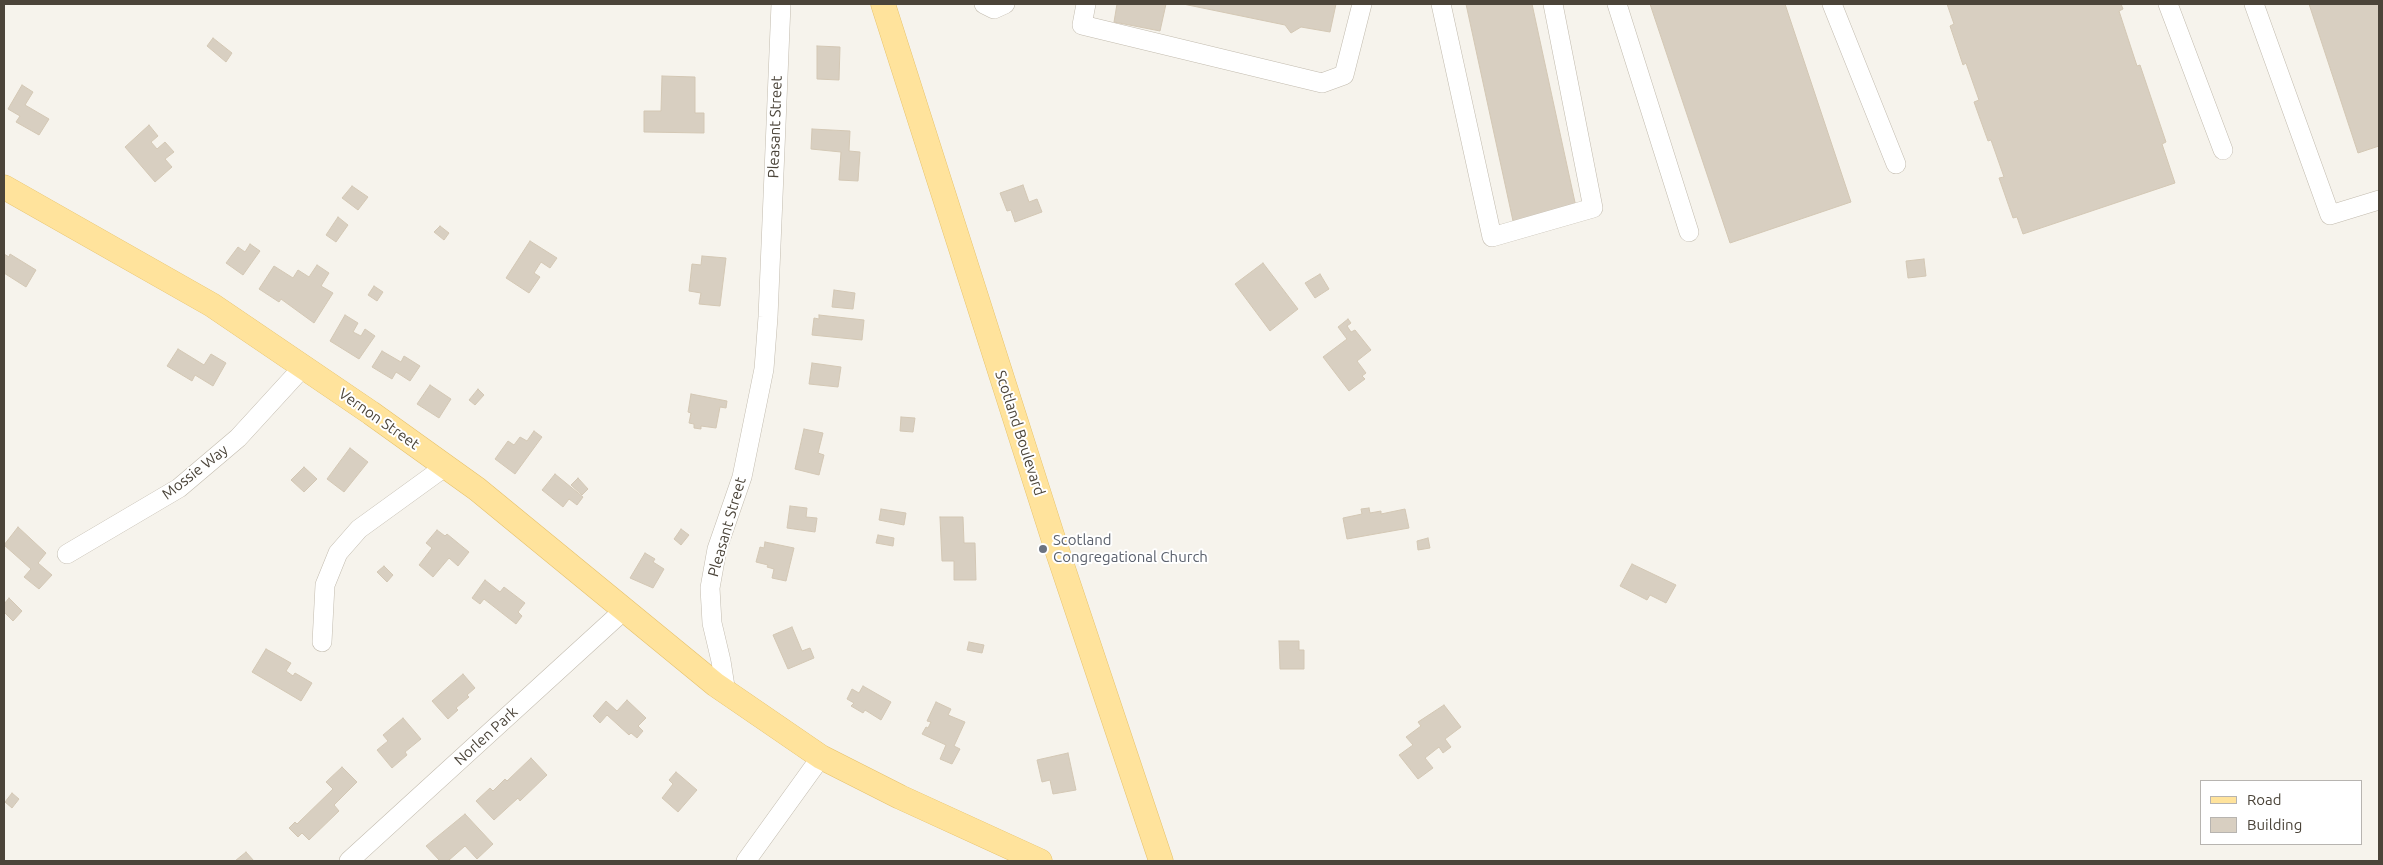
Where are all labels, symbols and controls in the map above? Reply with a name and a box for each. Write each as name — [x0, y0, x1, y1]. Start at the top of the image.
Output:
street label: Pleasant Street — [764, 75, 786, 179]
street label: Scotland Boulevard — [991, 368, 1049, 498]
street label: Vernon Street — [335, 385, 423, 453]
street label: Mossie Way — [158, 441, 232, 503]
street label: Pleasant Street — [704, 475, 750, 579]
place label: Scotland Congregational Church — [1053, 531, 1208, 566]
marker: Scotland Congregational Church — [1037, 543, 1049, 555]
street label: Norlen Park — [451, 703, 521, 769]
legend — [2200, 780, 2363, 845]
text: Road — [2247, 791, 2282, 808]
text: Building — [2247, 816, 2302, 833]

